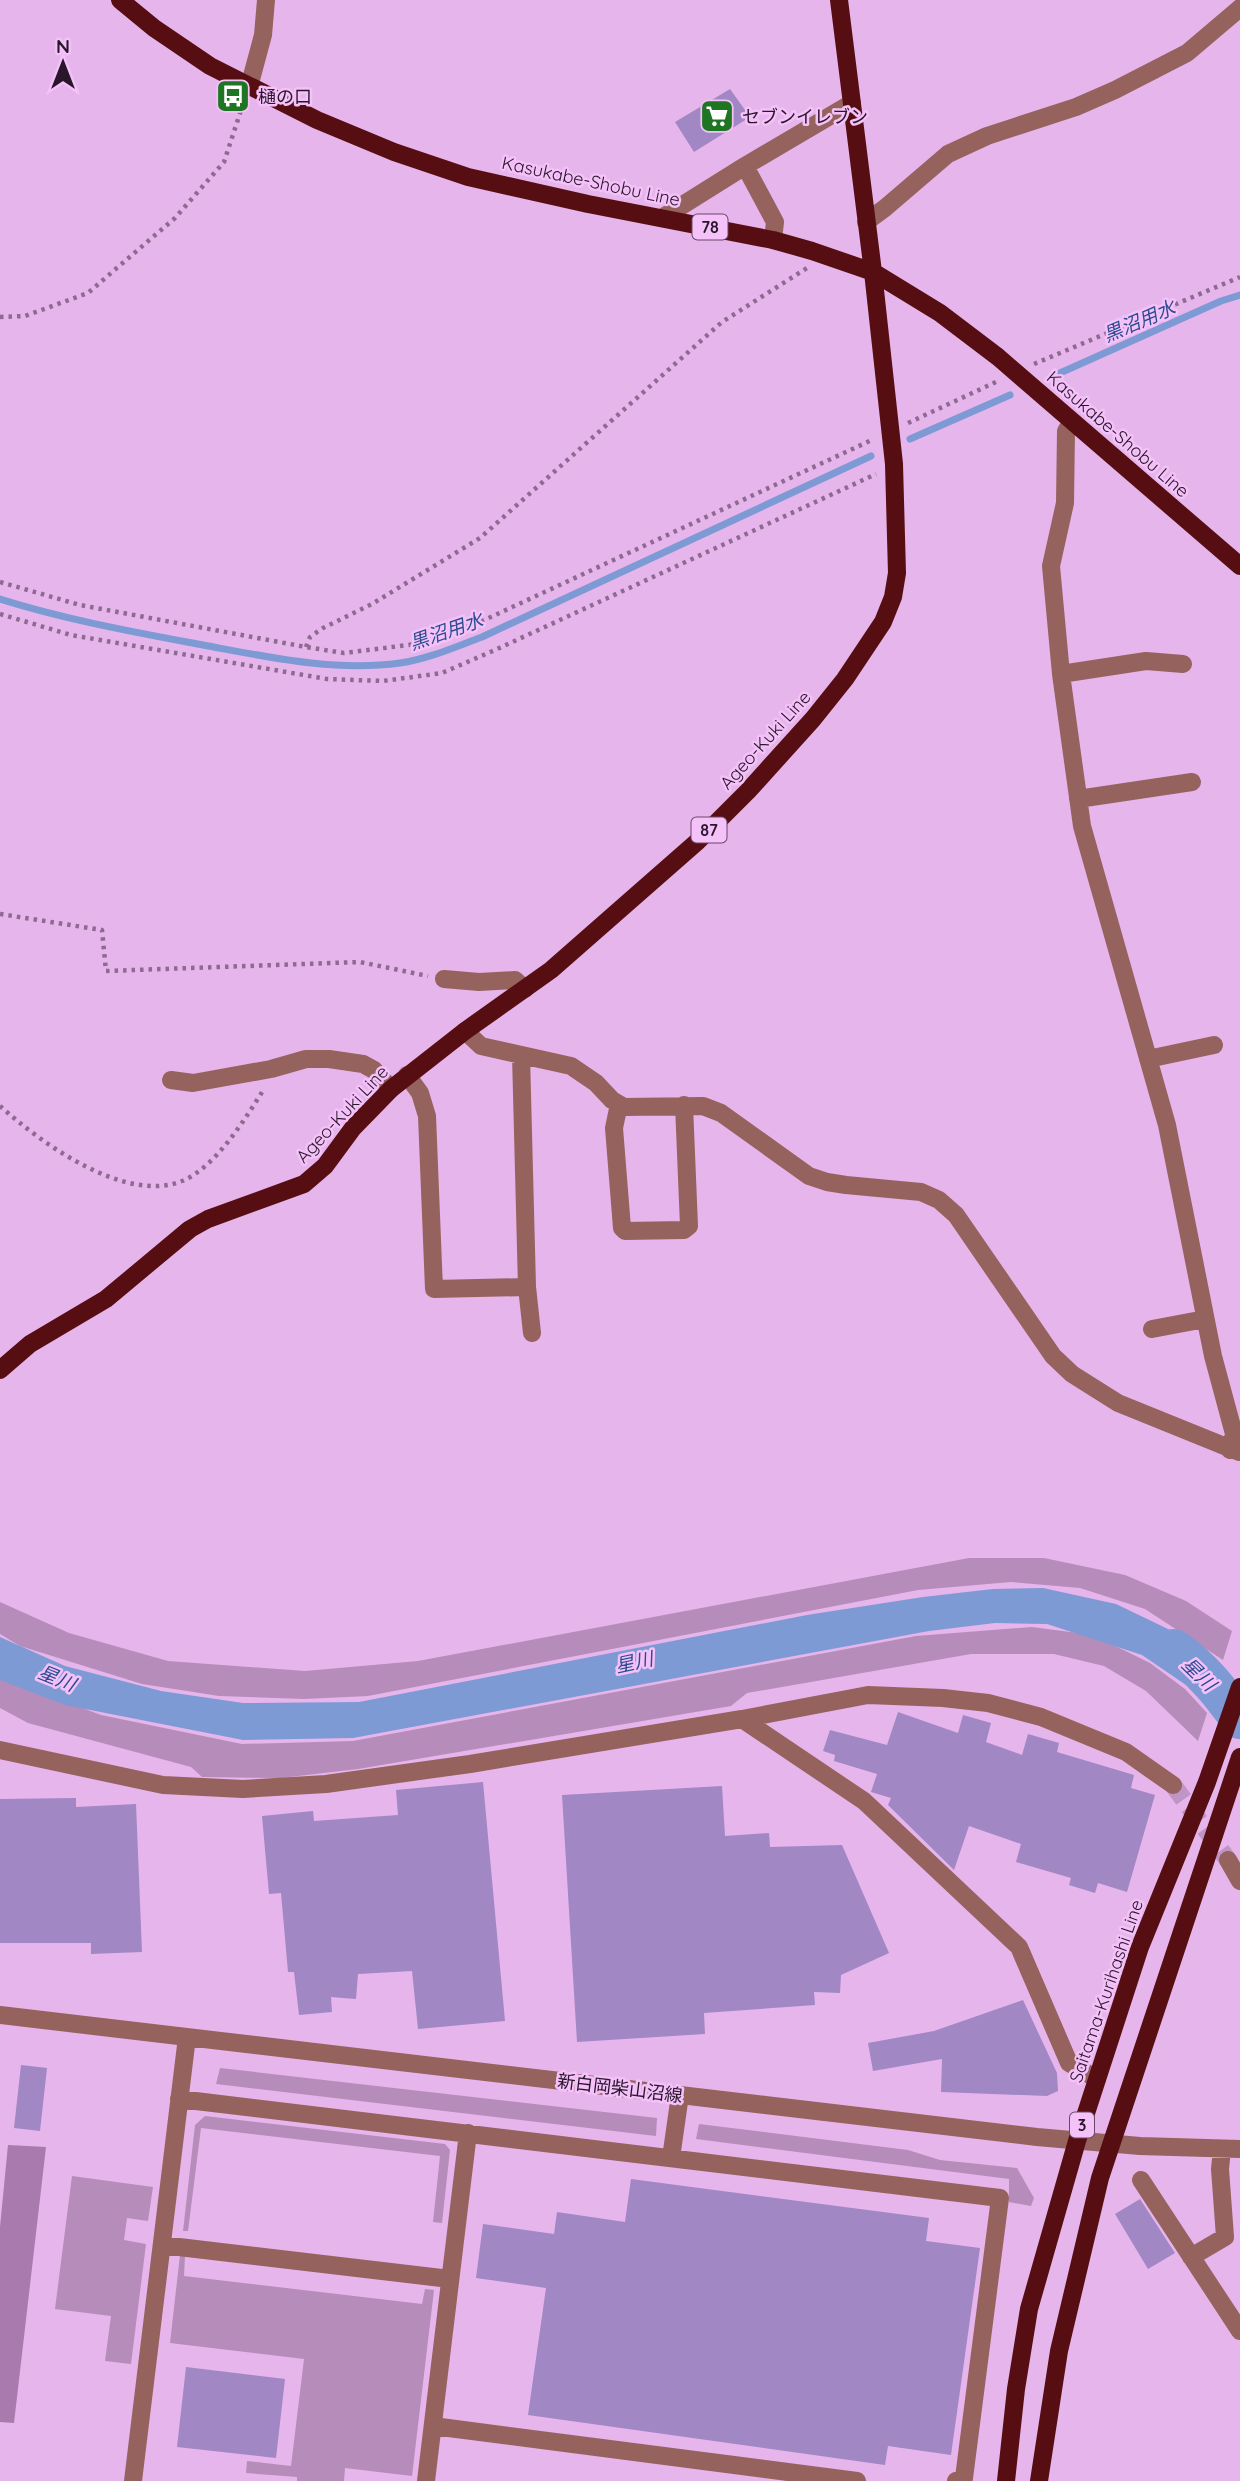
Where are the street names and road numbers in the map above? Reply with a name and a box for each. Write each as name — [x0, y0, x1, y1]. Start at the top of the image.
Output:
street label: Kasukabe-Shobu Line — [500, 151, 682, 211]
road number: 78 — [692, 215, 728, 240]
street label: Kasukabe-Shobu Line — [1042, 366, 1194, 502]
street label: Ageo-Kuki Line — [715, 686, 815, 794]
road number: 87 — [692, 818, 726, 842]
street label: Ageo-Kuki Line — [291, 1060, 393, 1168]
street label: Saitama-Kurihashi Line — [1064, 1897, 1148, 2085]
street label: 新白岡柴山沼線 — [556, 2069, 684, 2107]
road number: 3 — [1070, 2112, 1094, 2138]

